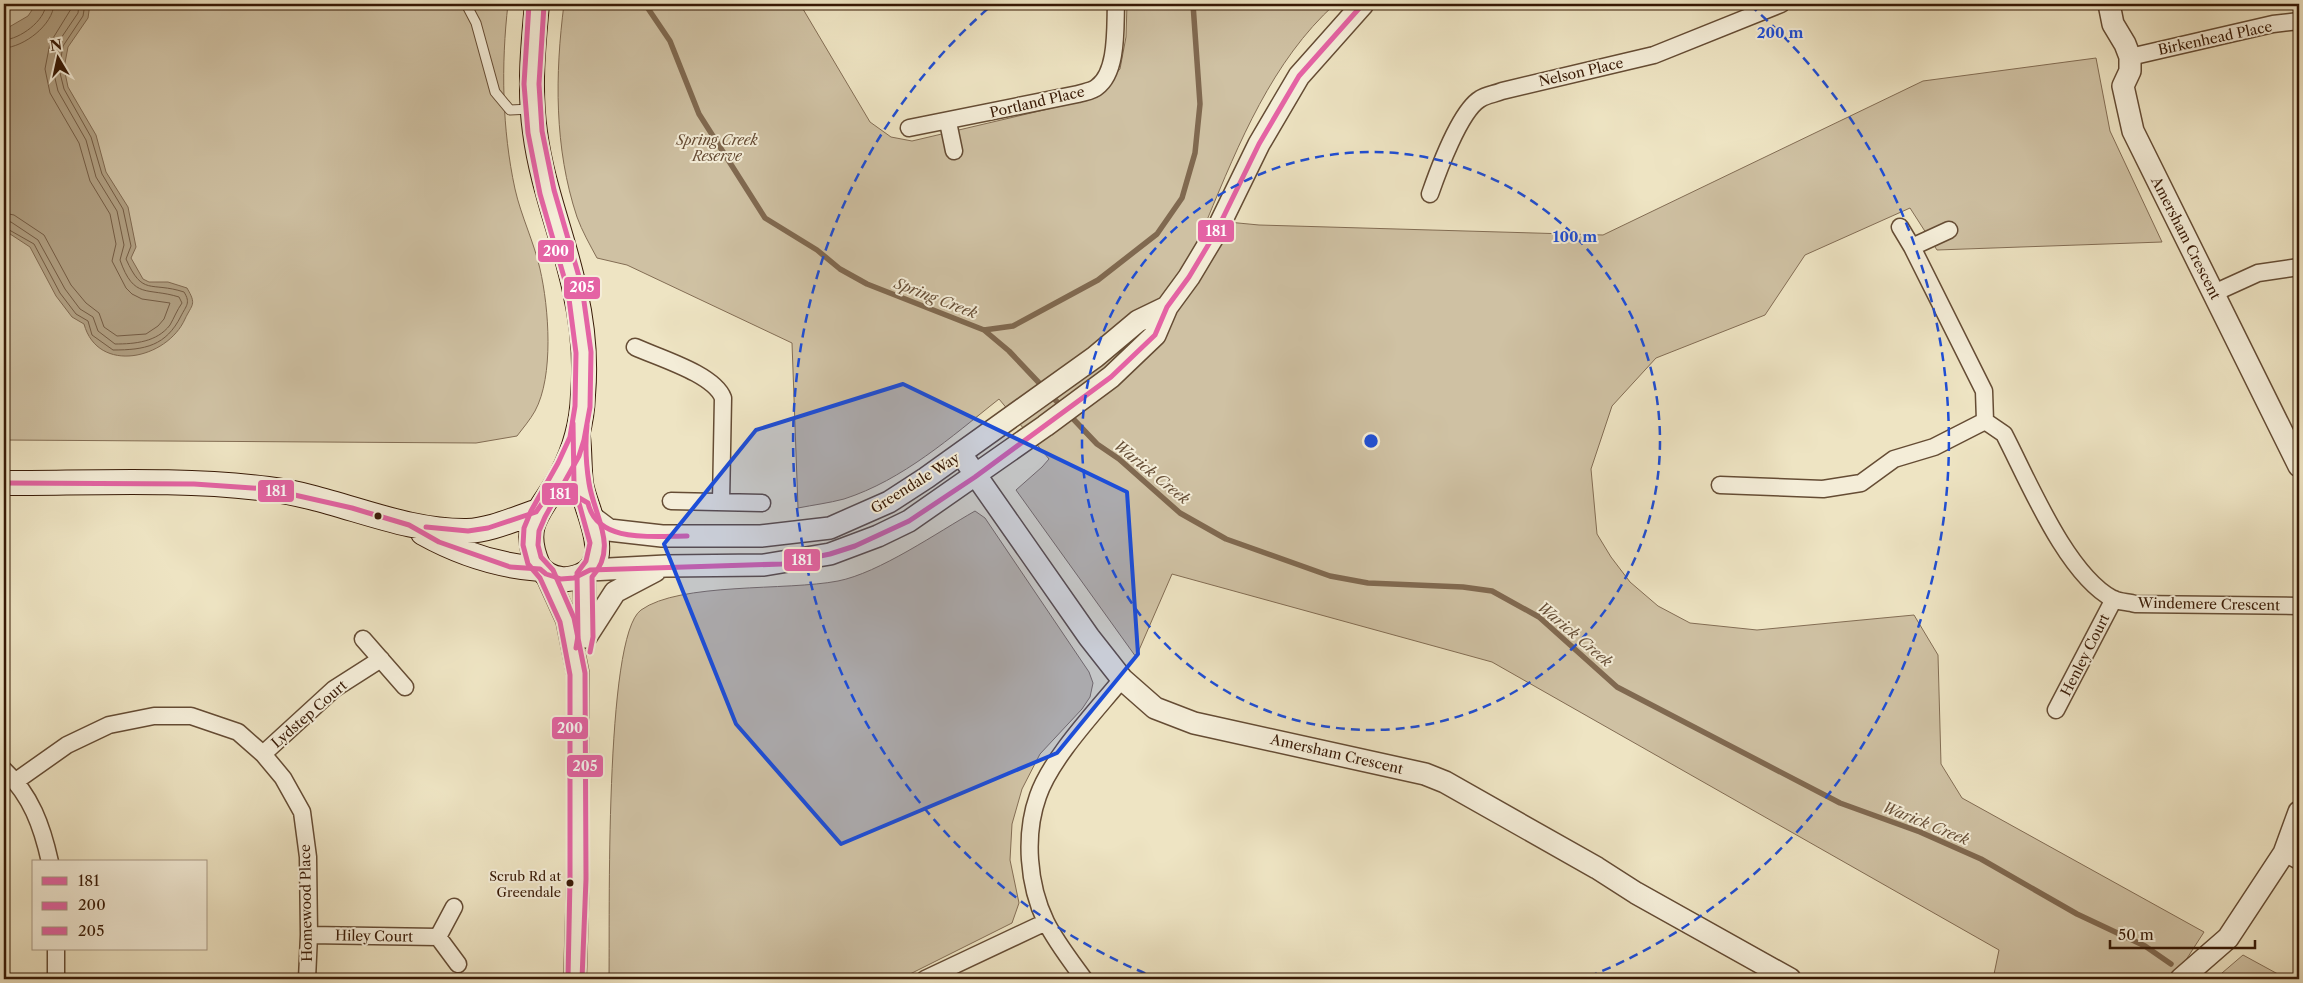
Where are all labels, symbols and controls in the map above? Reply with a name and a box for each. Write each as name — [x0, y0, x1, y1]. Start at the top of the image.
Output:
street label: Birkenhead Place — [2156, 17, 2274, 59]
text: 200 m — [1757, 23, 1803, 42]
north arrow — [32, 32, 82, 82]
text: N — [49, 35, 63, 55]
street label: Nelson Place — [1537, 53, 1625, 90]
street label: Portland Place — [988, 82, 1086, 122]
park label: Spring Creek Reserve — [675, 131, 758, 165]
street label: Amersham Crescent — [2147, 173, 2225, 302]
line badge: 181 — [1197, 219, 1235, 243]
text: 181 — [1205, 222, 1227, 240]
text: 100 m — [1553, 227, 1597, 246]
line badge: 200 — [537, 239, 575, 263]
text: 200 — [543, 242, 569, 260]
water label: Spring Creek — [891, 273, 980, 323]
line badge: 205 — [563, 276, 601, 300]
text: 205 — [570, 278, 595, 296]
centre of rings — [1362, 432, 1380, 450]
water label: Warick Creek — [1110, 436, 1194, 508]
street label: Greendale Way — [867, 448, 963, 518]
line badge: 181 — [257, 479, 295, 503]
text: 181 — [265, 482, 287, 500]
line badge: 181 — [541, 482, 579, 506]
text: 181 — [549, 485, 571, 503]
unlabelled marker — [373, 511, 383, 521]
line badge: 181 — [783, 548, 821, 572]
text: 181 — [791, 551, 813, 569]
street label: Windemere Crescent — [2137, 594, 2280, 614]
water label: Warick Creek — [1534, 597, 1616, 671]
street label: Henley Court — [2057, 611, 2113, 699]
street label: Lydstep Court — [267, 676, 351, 752]
line badge: 200 — [551, 716, 589, 740]
text: 200 — [557, 719, 583, 737]
street label: Amersham Crescent — [1268, 730, 1405, 778]
line badge: 205 — [566, 754, 604, 778]
text: 205 — [573, 757, 598, 775]
water label: Warick Creek — [1880, 797, 1972, 849]
street label: Homewood Place — [296, 844, 316, 962]
legend — [32, 860, 208, 950]
place label: Scrub Rd at Greendale — [489, 868, 561, 900]
text: 181 — [78, 871, 100, 890]
marker: Scrub Rd at Greendale — [565, 878, 575, 888]
text: 200 — [78, 895, 106, 914]
scale bar — [2110, 918, 2256, 950]
text: 205 — [78, 921, 104, 940]
text: 50 m — [2118, 925, 2154, 944]
street label: Hiley Court — [335, 926, 413, 946]

